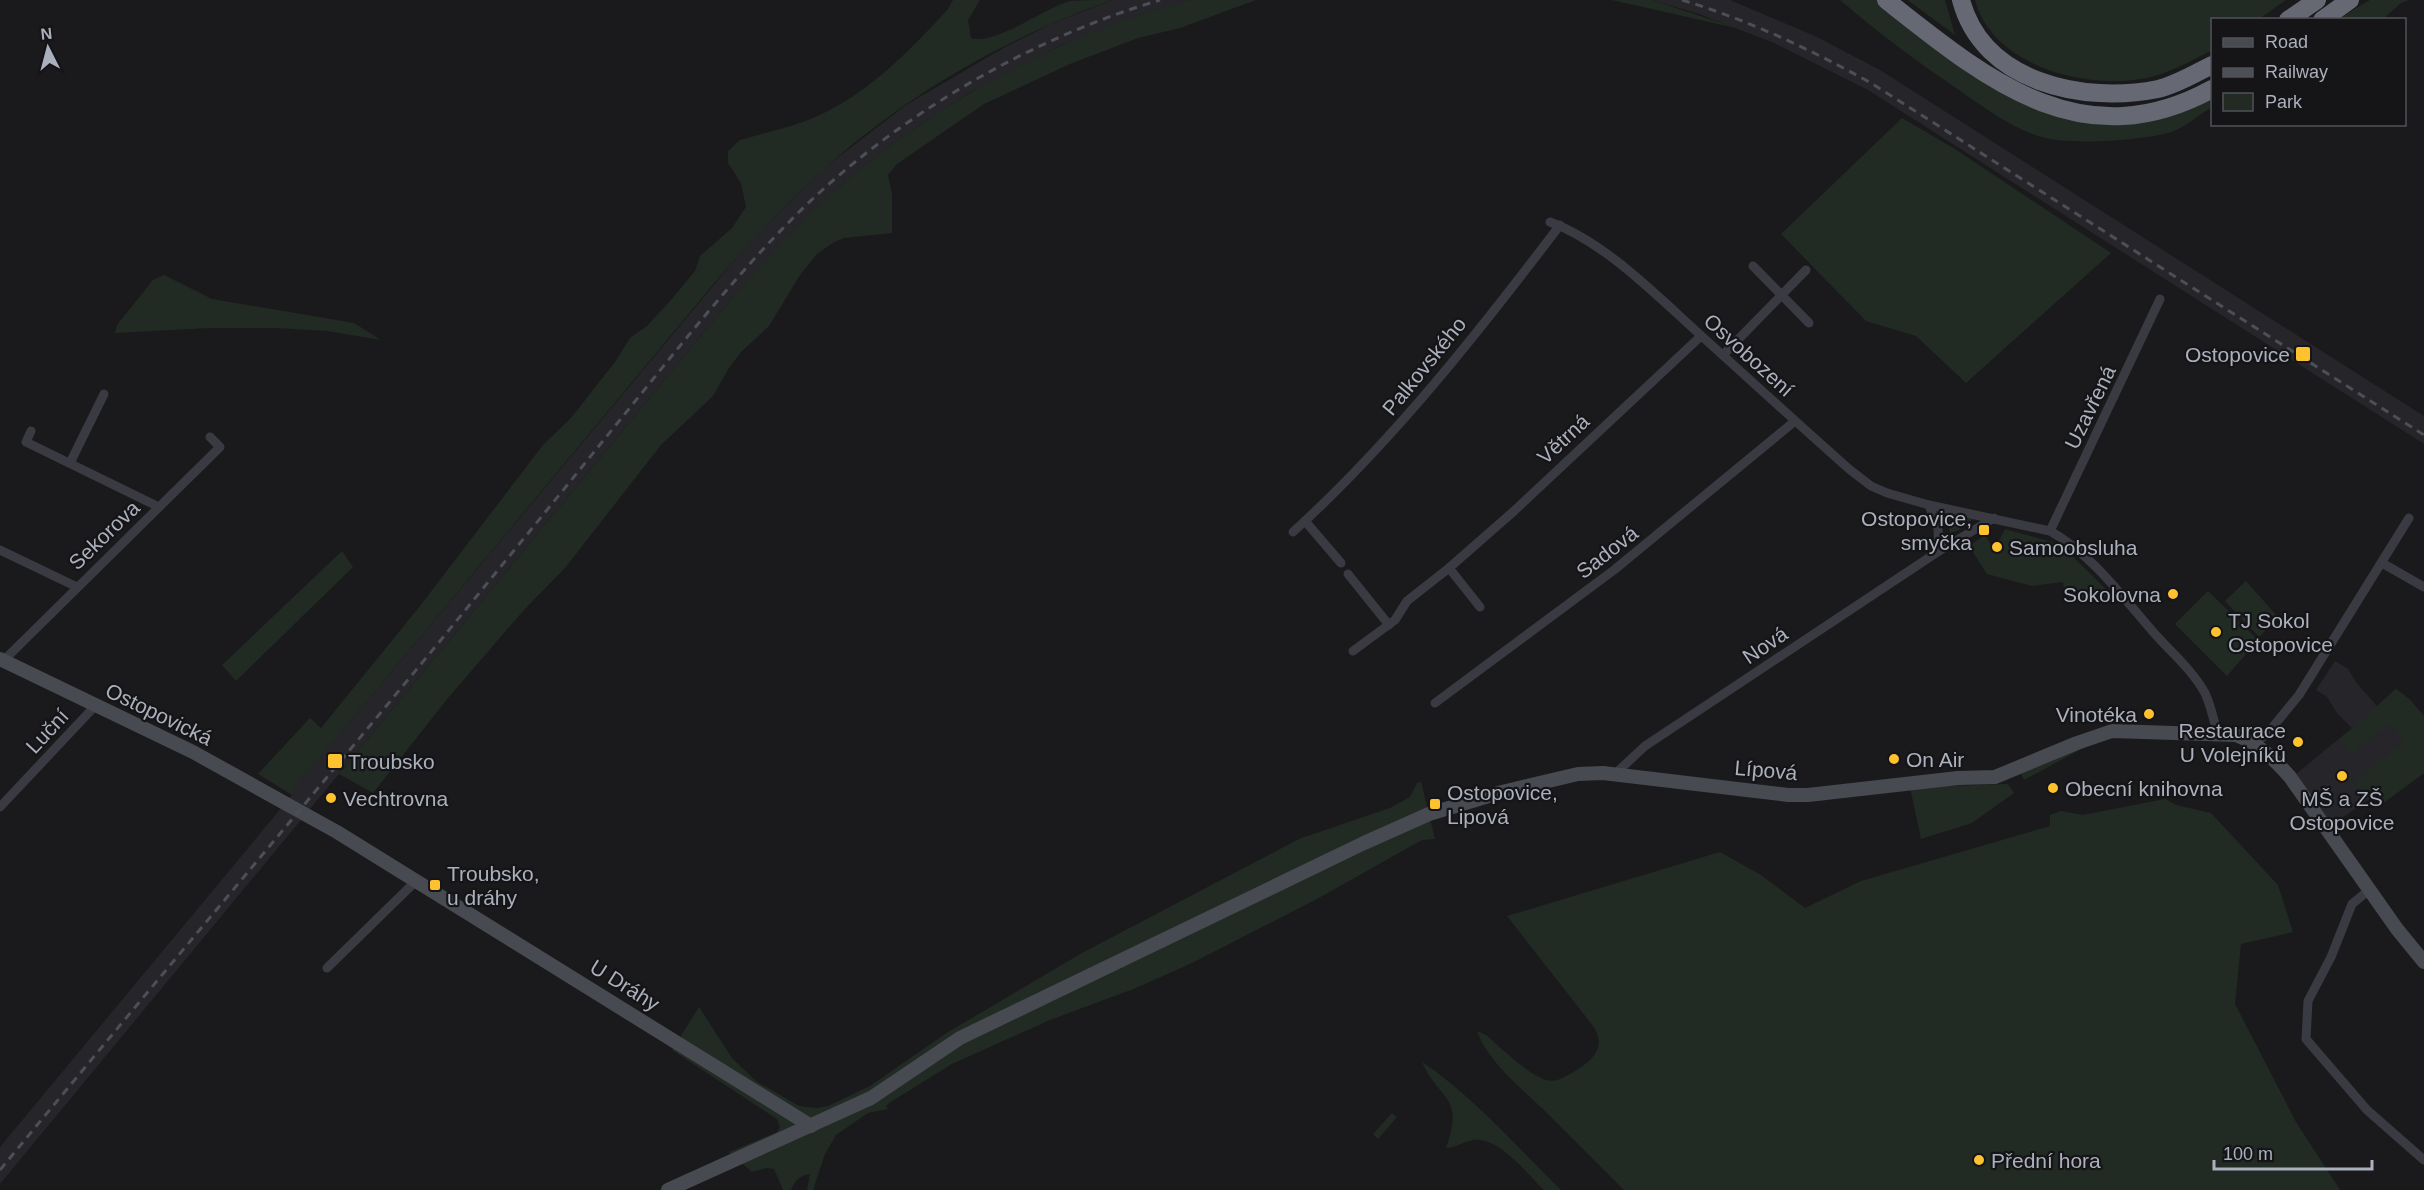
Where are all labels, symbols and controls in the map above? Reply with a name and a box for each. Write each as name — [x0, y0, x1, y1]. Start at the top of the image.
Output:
north arrow — [18, 18, 78, 78]
legend — [2211, 18, 2406, 126]
text: N — [40, 25, 53, 43]
text: Road — [2265, 32, 2308, 52]
text: Railway — [2265, 62, 2328, 82]
text: Park — [2265, 92, 2303, 112]
street label: Osvobození — [1700, 309, 1798, 401]
street label: Palkovského — [1378, 312, 1470, 420]
place label: Ostopovice — [2185, 343, 2290, 366]
marker: Ostopovice — [2294, 345, 2312, 363]
street label: Uzavřená — [2060, 361, 2120, 452]
street label: Větrná — [1533, 409, 1594, 469]
street label: Sekorova — [64, 496, 144, 574]
place label: Ostopovice, smyčka — [1861, 507, 1972, 554]
street label: Sadová — [1572, 521, 1642, 583]
marker: Ostopovice, smyčka — [1977, 523, 1991, 537]
place label: Samoobsluha — [2009, 536, 2138, 559]
marker: Samoobsluha — [1990, 540, 2004, 554]
place label: Sokolovna — [2063, 583, 2161, 606]
marker: Sokolovna — [2166, 587, 2180, 601]
place label: TJ Sokol Ostopovice — [2228, 609, 2333, 656]
street label: Nová — [1738, 622, 1792, 668]
marker: TJ Sokol Ostopovice — [2209, 625, 2223, 639]
street label: Ostopovická — [102, 678, 216, 750]
place label: Vinotéka — [2056, 703, 2137, 726]
street label: Luční — [21, 704, 73, 758]
marker: Vinotéka — [2142, 707, 2156, 721]
place label: Restaurace U Volejníků — [2179, 719, 2286, 766]
marker: Restaurace U Volejníků — [2291, 735, 2305, 749]
place label: On Air — [1906, 748, 1964, 771]
place label: Troubsko — [348, 750, 435, 773]
marker: Troubsko — [326, 752, 344, 770]
marker: On Air — [1887, 752, 1901, 766]
street label: Lípová — [1734, 756, 1799, 784]
marker: MŠ a ZŠ Ostopovice — [2335, 769, 2349, 783]
place label: Obecní knihovna — [2065, 777, 2223, 800]
place label: Ostopovice, Lipová — [1447, 781, 1558, 828]
marker: Obecní knihovna — [2046, 781, 2060, 795]
place label: Vechtrovna — [343, 787, 448, 810]
place label: MŠ a ZŠ Ostopovice — [2289, 787, 2395, 834]
marker: Vechtrovna — [324, 791, 338, 805]
marker: Ostopovice, Lipová — [1428, 797, 1442, 811]
place label: Troubsko, u dráhy — [447, 862, 540, 909]
marker: Troubsko, u dráhy — [428, 878, 442, 892]
street label: U Dráhy — [586, 955, 664, 1015]
scale bar — [2214, 1133, 2372, 1171]
text: 100 m — [2223, 1144, 2273, 1164]
place label: Přední hora — [1991, 1149, 2101, 1172]
marker: Přední hora — [1972, 1153, 1986, 1167]

